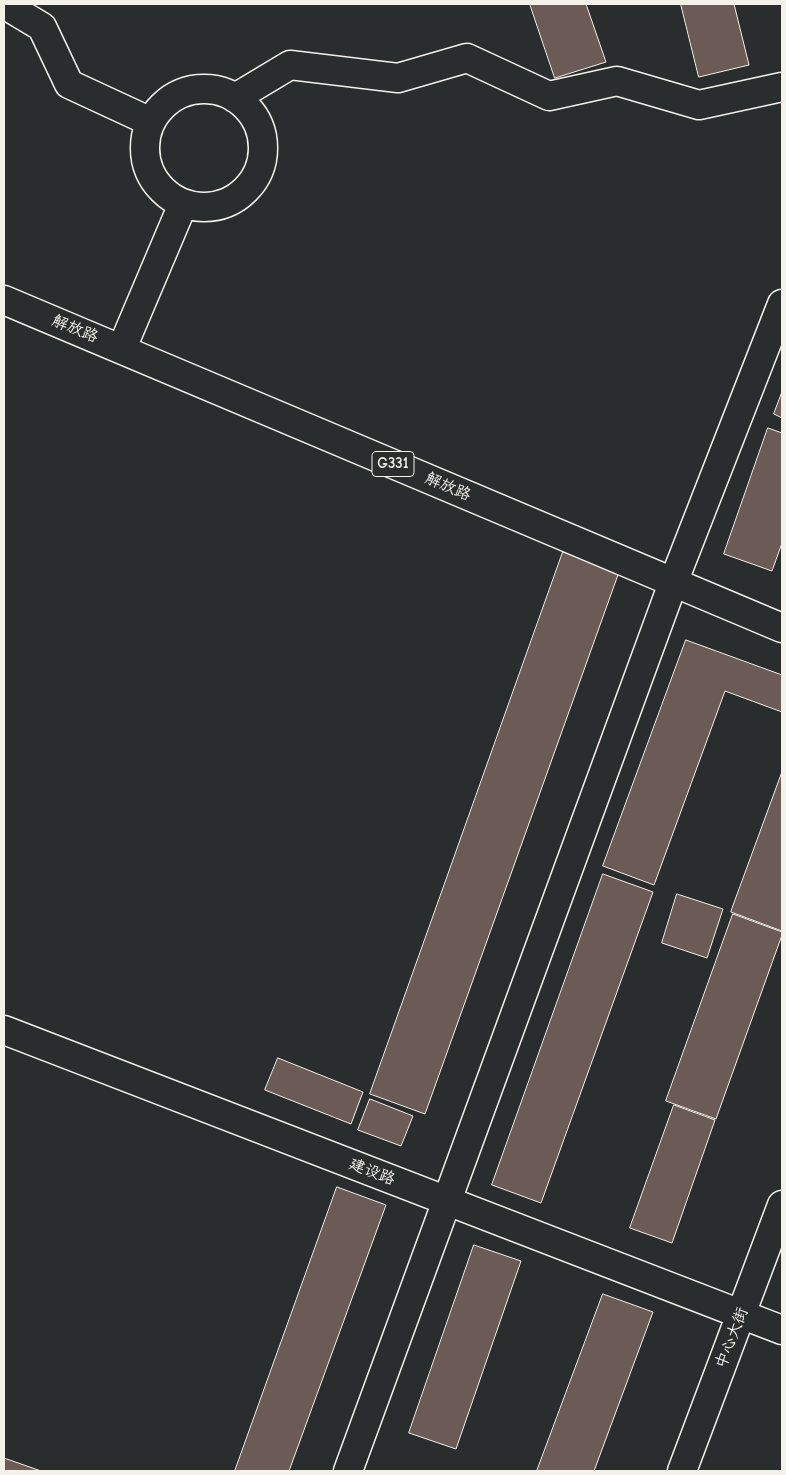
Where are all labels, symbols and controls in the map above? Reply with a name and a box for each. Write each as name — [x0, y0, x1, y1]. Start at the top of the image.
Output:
street label: 解放路 — [49, 311, 101, 347]
road number: G331 — [372, 452, 414, 476]
street label: 解放路 — [422, 469, 474, 505]
street label: 建设路 — [346, 1154, 398, 1190]
street label: 中心大街 — [712, 1305, 752, 1371]

